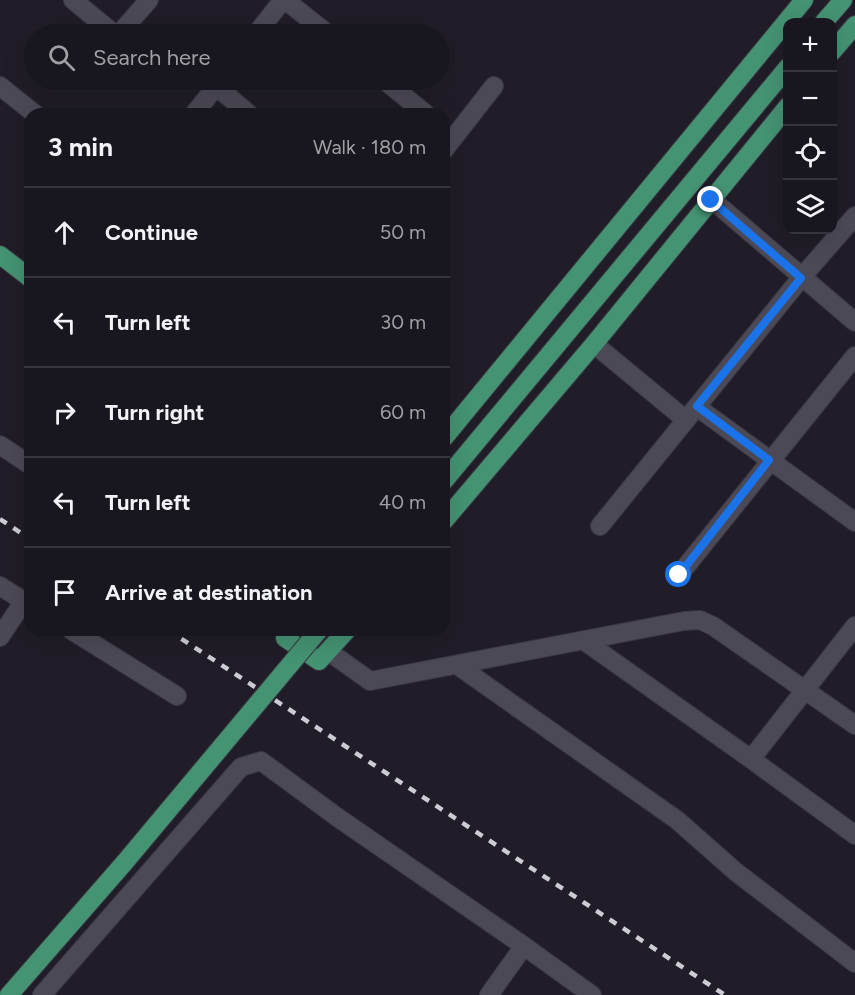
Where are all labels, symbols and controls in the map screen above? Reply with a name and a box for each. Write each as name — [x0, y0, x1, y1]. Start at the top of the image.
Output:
map controls — [783, 18, 837, 234]
button: + — [783, 18, 837, 72]
search box — [24, 24, 450, 90]
icon: search — [45, 41, 78, 74]
text: Search here — [93, 44, 211, 71]
button: − — [783, 72, 837, 126]
button: locate — [783, 126, 837, 180]
text: 3 min — [48, 131, 113, 163]
text: Walk · 180 m — [313, 135, 426, 159]
button: layers — [783, 180, 837, 234]
route end — [697, 186, 723, 212]
icon: ahead — [48, 216, 81, 249]
text: Continue — [105, 219, 198, 246]
text: 50 m — [380, 220, 426, 244]
icon: left — [48, 306, 81, 339]
text: Turn left — [105, 309, 191, 336]
text: 30 m — [380, 310, 426, 334]
icon: right — [48, 396, 81, 429]
text: Turn right — [105, 399, 204, 426]
text: 60 m — [380, 400, 426, 424]
icon: left — [48, 486, 81, 519]
text: Turn left — [105, 489, 191, 516]
text: 40 m — [379, 490, 426, 514]
route start — [665, 561, 691, 587]
icon: arrive — [48, 576, 81, 609]
text: Arrive at destination — [105, 579, 313, 606]

